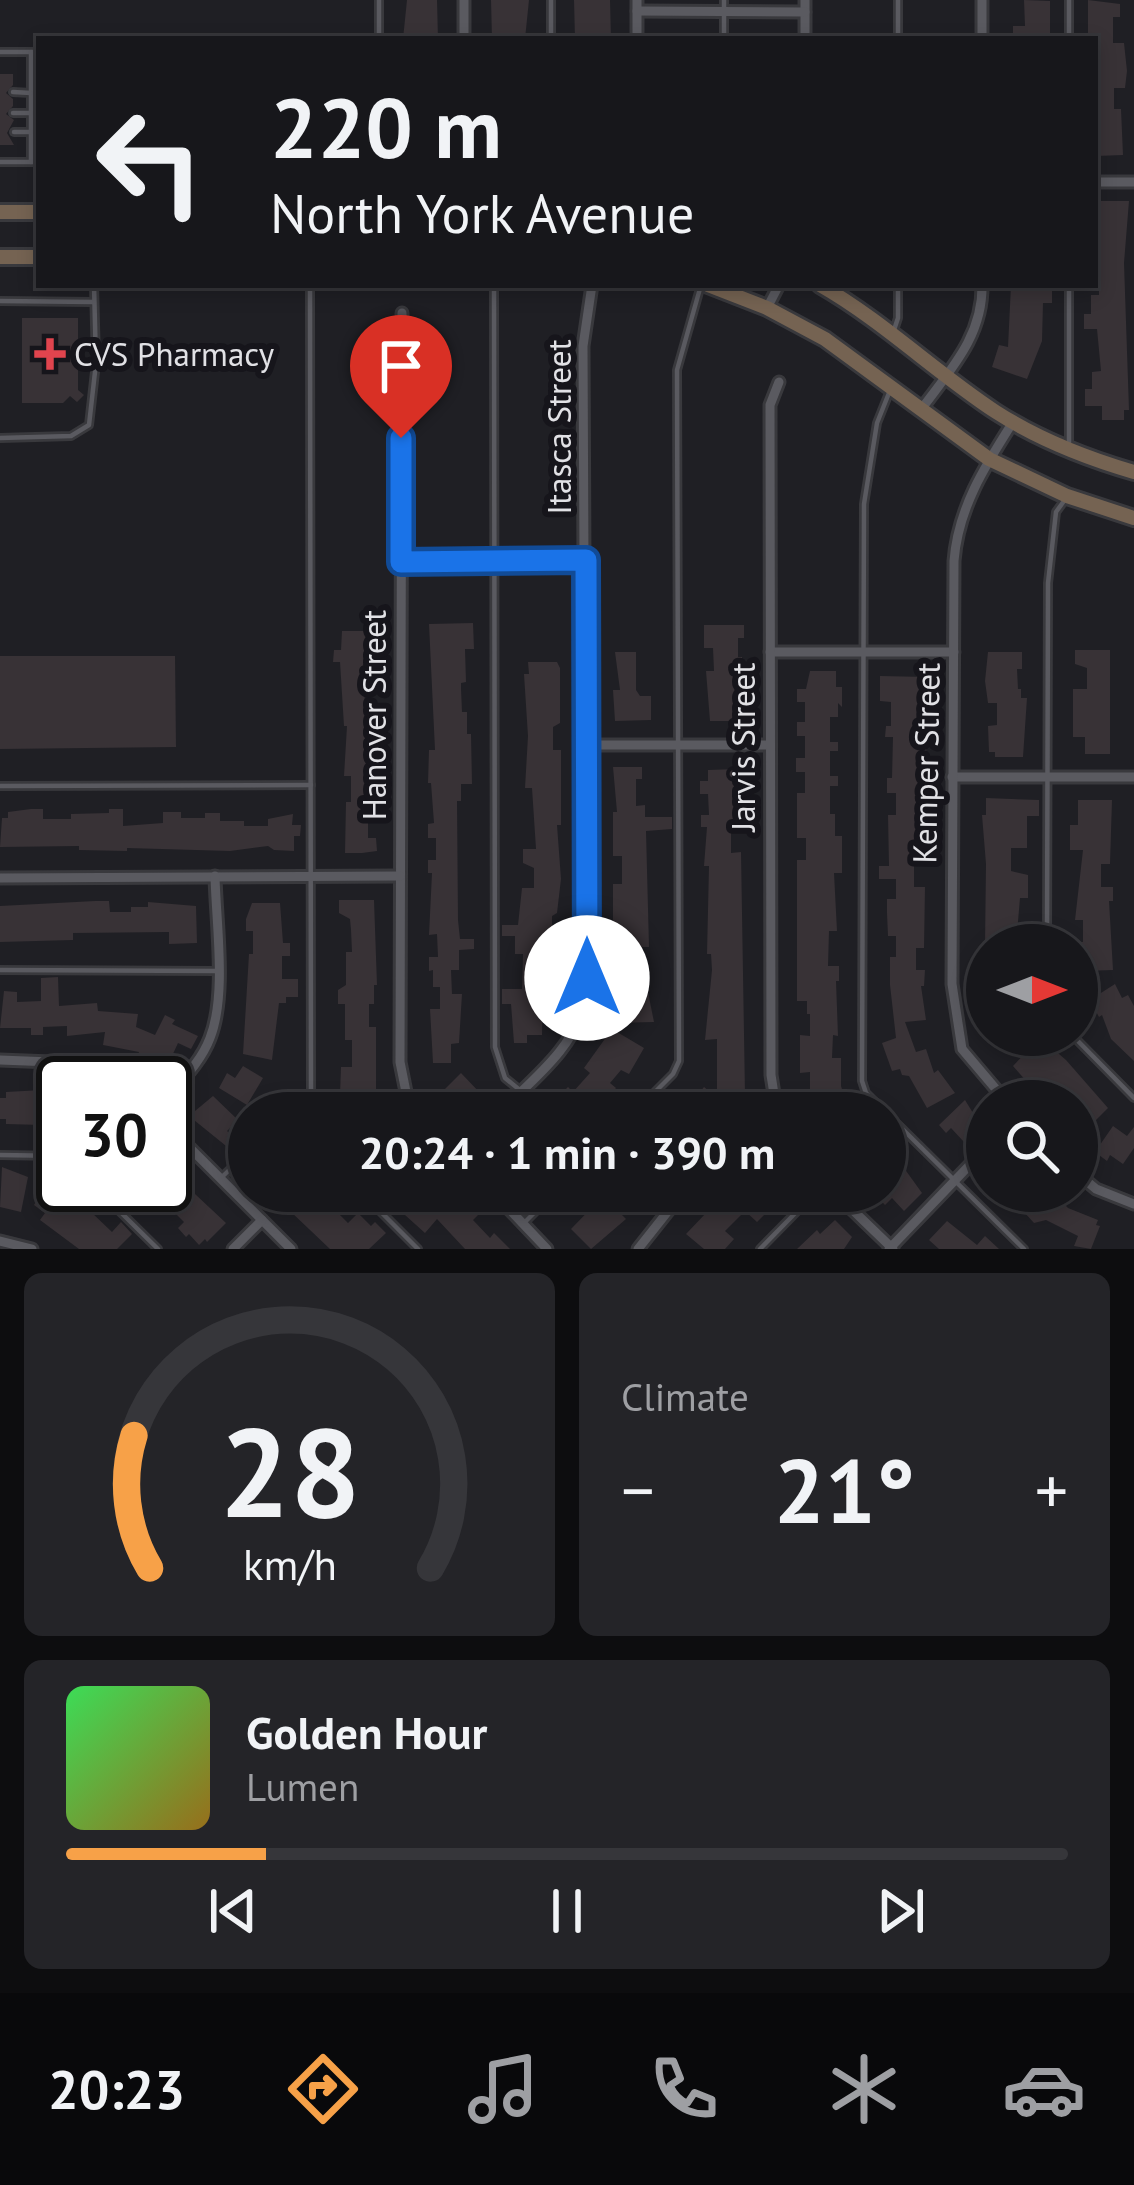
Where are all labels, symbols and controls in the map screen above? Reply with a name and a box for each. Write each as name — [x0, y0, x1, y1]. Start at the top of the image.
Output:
text: 220 m — [270, 72, 502, 181]
icon: left — [72, 84, 228, 240]
text: North York Avenue — [270, 178, 694, 248]
pin — [350, 315, 452, 438]
place label: CVS Pharmacy — [74, 332, 275, 375]
icon: arrive — [368, 333, 434, 399]
street label: Itasca Street — [537, 339, 580, 515]
marker: CVS Pharmacy — [37, 341, 63, 367]
street label: Hanover Street — [352, 610, 395, 820]
street label: Kemper Street — [902, 662, 949, 864]
street label: Jarvis Street — [721, 663, 764, 833]
position arrow — [524, 915, 650, 1041]
north arrow — [966, 924, 1098, 1056]
map controls — [966, 924, 1098, 1212]
speed limit sign: 30 — [36, 1056, 192, 1212]
button: search — [966, 1080, 1098, 1212]
text: 20:24 · 1 min · 390 m — [359, 1123, 775, 1181]
text: Climate — [621, 1371, 749, 1422]
text: 28 — [219, 1390, 360, 1551]
text: 21° — [774, 1431, 915, 1548]
text: − — [621, 1447, 654, 1532]
text: + — [1035, 1447, 1068, 1532]
text: km/h — [242, 1535, 337, 1591]
text: Golden Hour — [246, 1703, 487, 1761]
text: Lumen — [246, 1761, 359, 1812]
icon: previous — [200, 1878, 266, 1944]
icon: pause — [534, 1878, 600, 1944]
icon: next — [868, 1878, 934, 1944]
icon: directions — [281, 2047, 365, 2131]
icon: music — [461, 2047, 545, 2131]
icon: phone — [642, 2047, 726, 2131]
icon: climate — [822, 2047, 906, 2131]
icon: car — [1002, 2047, 1086, 2131]
text: 20:23 — [48, 2054, 185, 2124]

